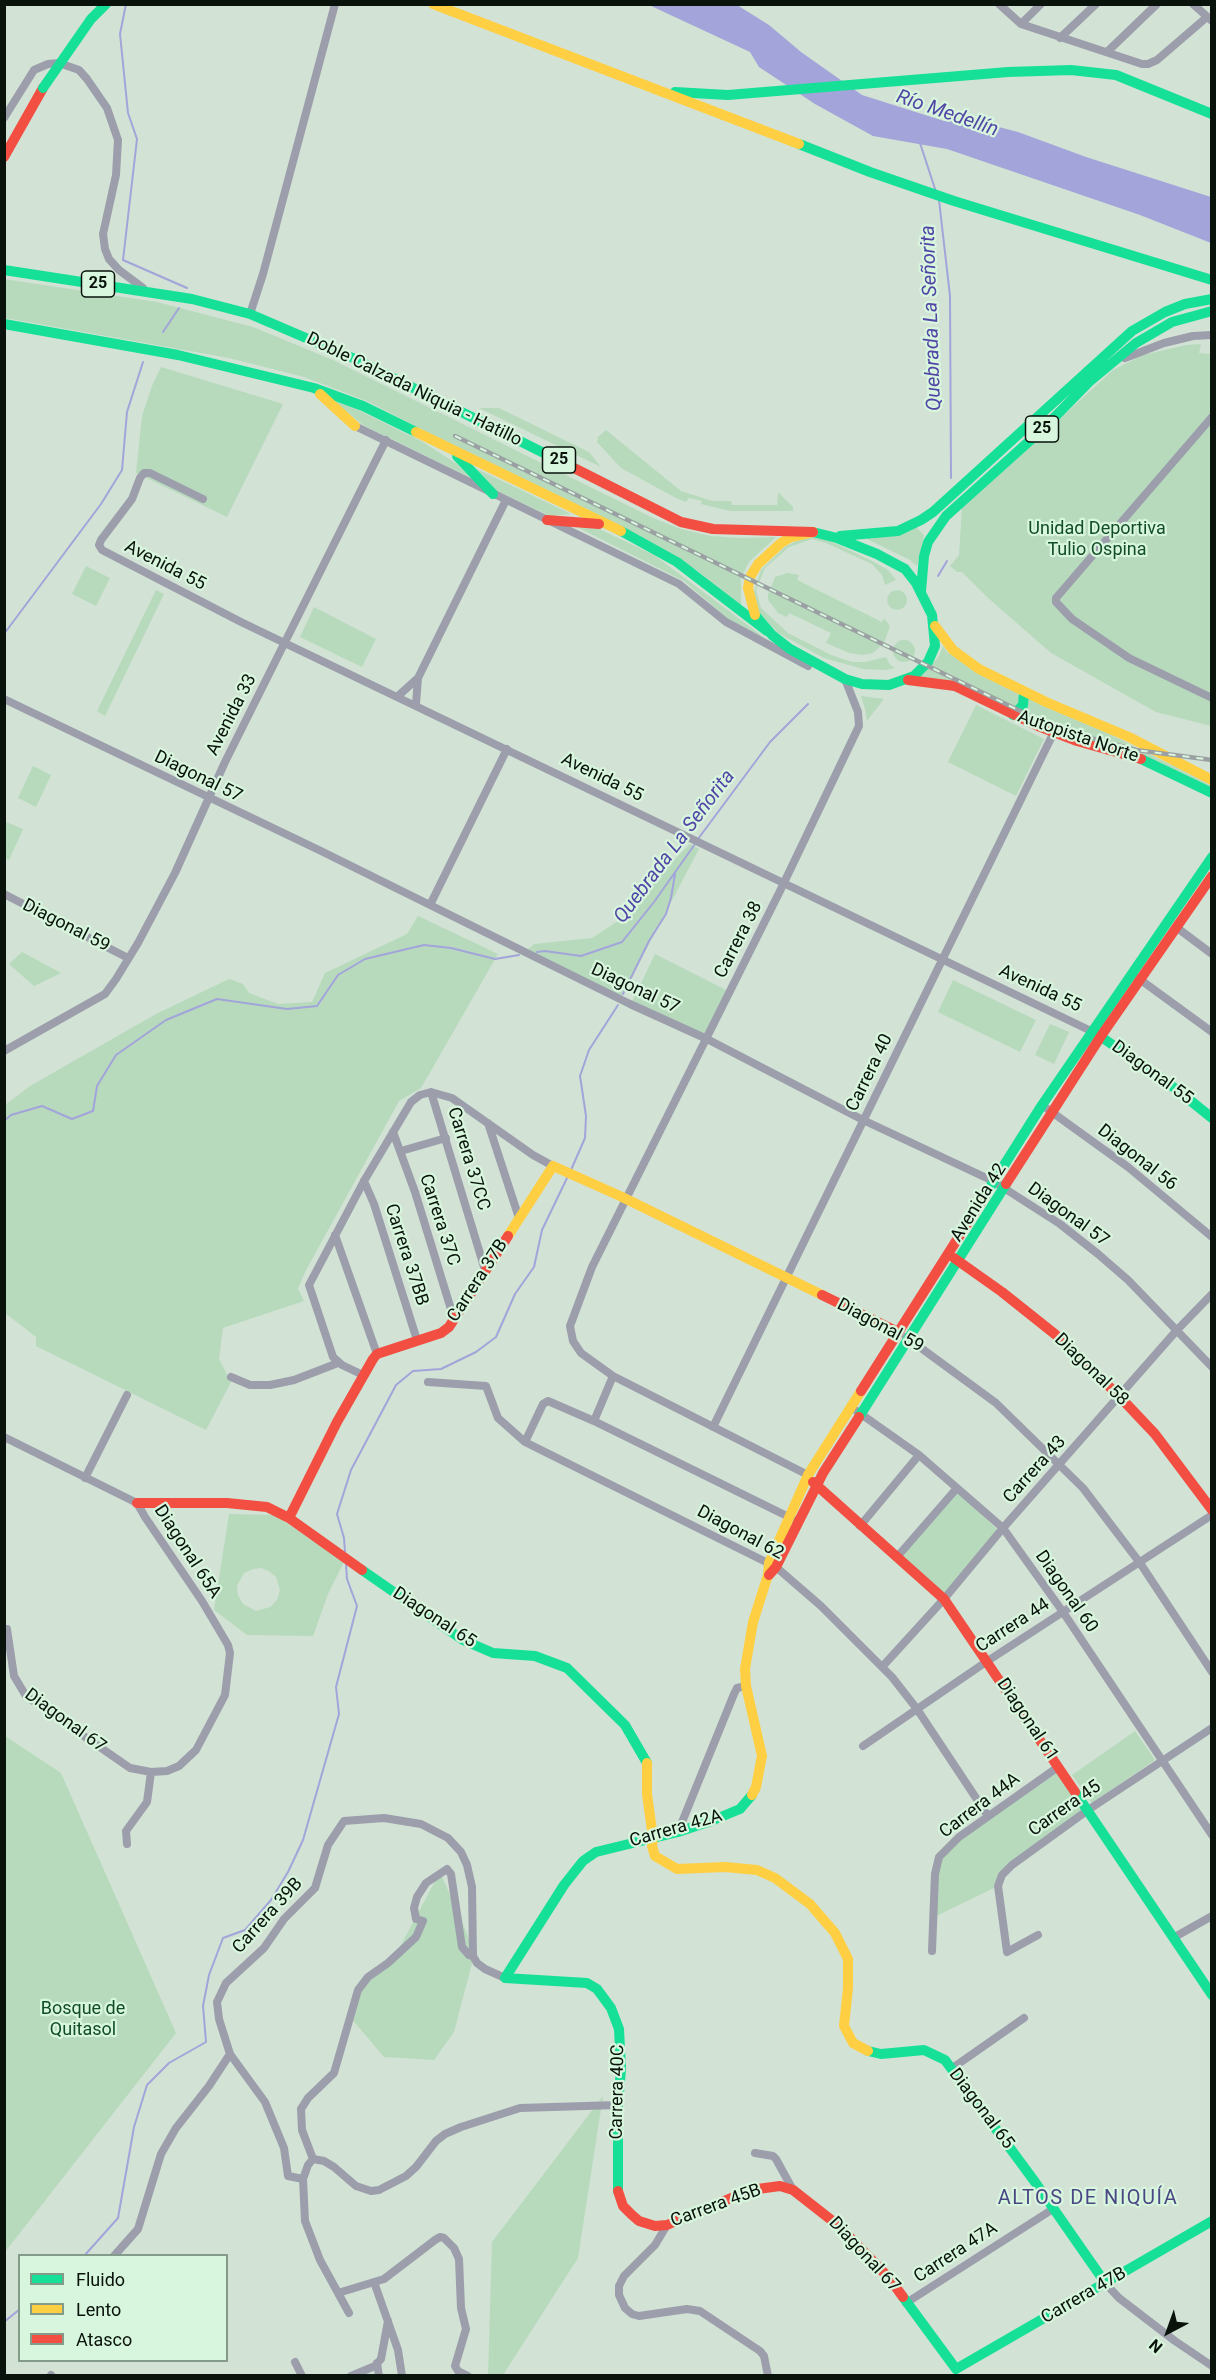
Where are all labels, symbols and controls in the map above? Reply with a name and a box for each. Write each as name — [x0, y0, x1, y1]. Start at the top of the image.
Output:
water label: Río Medellín — [893, 85, 1001, 143]
water label: Quebrada La Señorita — [917, 225, 947, 411]
road number: 25 — [82, 271, 114, 297]
street label: Doble Calzada Niquia - Hatillo — [303, 328, 525, 452]
road number: 25 — [1026, 416, 1058, 442]
road number: 25 — [542, 447, 576, 473]
park label: Unidad Deportiva Tulio Ospina — [1028, 518, 1166, 560]
street label: Avenida 55 — [121, 536, 209, 596]
street label: Avenida 33 — [202, 671, 262, 759]
street label: Autopista Norte — [1015, 706, 1141, 768]
street label: Diagonal 57 — [151, 746, 245, 808]
street label: Avenida 55 — [558, 749, 646, 807]
water label: Quebrada La Señorita — [609, 765, 741, 929]
street label: Diagonal 59 — [19, 895, 113, 957]
street label: Carrera 38 — [710, 898, 768, 982]
street label: Diagonal 57 — [587, 959, 683, 1019]
street label: Avenida 55 — [995, 961, 1085, 1017]
street label: Carrera 40 — [842, 1031, 898, 1115]
street label: Diagonal 55 — [1107, 1036, 1197, 1110]
street label: Carrera 37CC — [442, 1105, 494, 1213]
street label: Diagonal 56 — [1093, 1120, 1181, 1196]
street label: Avenida 42 — [946, 1160, 1012, 1246]
street label: Carrera 37C — [414, 1171, 464, 1269]
street label: Diagonal 57 — [1023, 1178, 1113, 1252]
street label: Carrera 37BB — [379, 1201, 433, 1309]
street label: Carrera 37B — [443, 1235, 513, 1327]
street label: Diagonal 59 — [833, 1294, 927, 1358]
street label: Diagonal 58 — [1049, 1329, 1133, 1411]
street label: Carrera 43 — [999, 1432, 1071, 1508]
street label: Diagonal 65A — [149, 1501, 225, 1603]
street label: Diagonal 62 — [693, 1501, 787, 1565]
street label: Diagonal 60 — [1030, 1547, 1102, 1637]
street label: Diagonal 65 — [388, 1583, 480, 1653]
street label: Carrera 44 — [972, 1594, 1054, 1658]
street label: Diagonal 61 — [991, 1675, 1063, 1765]
street label: Diagonal 67 — [20, 1684, 110, 1758]
street label: Carrera 44A — [936, 1769, 1024, 1843]
street label: Carrera 45 — [1025, 1776, 1105, 1842]
street label: Carrera 42A — [627, 1806, 725, 1852]
street label: Carrera 39B — [228, 1874, 308, 1958]
park label: Bosque de Quitasol — [41, 1998, 125, 2040]
street label: Carrera 40C — [606, 2044, 630, 2140]
street label: Diagonal 65 — [944, 2065, 1018, 2153]
street label: Carrera 45B — [668, 2180, 764, 2232]
district label: ALTOS DE NIQUÍA — [998, 2187, 1178, 2211]
street label: Diagonal 67 — [824, 2213, 904, 2297]
street label: Carrera 47A — [910, 2218, 1002, 2288]
legend — [18, 2254, 228, 2362]
street label: Carrera 47B — [1038, 2263, 1130, 2329]
text: Fluido — [76, 2269, 125, 2290]
text: Lento — [76, 2299, 121, 2320]
north arrow — [1138, 2302, 1198, 2362]
text: Atasco — [76, 2329, 132, 2350]
text: N — [1145, 2335, 1166, 2357]

